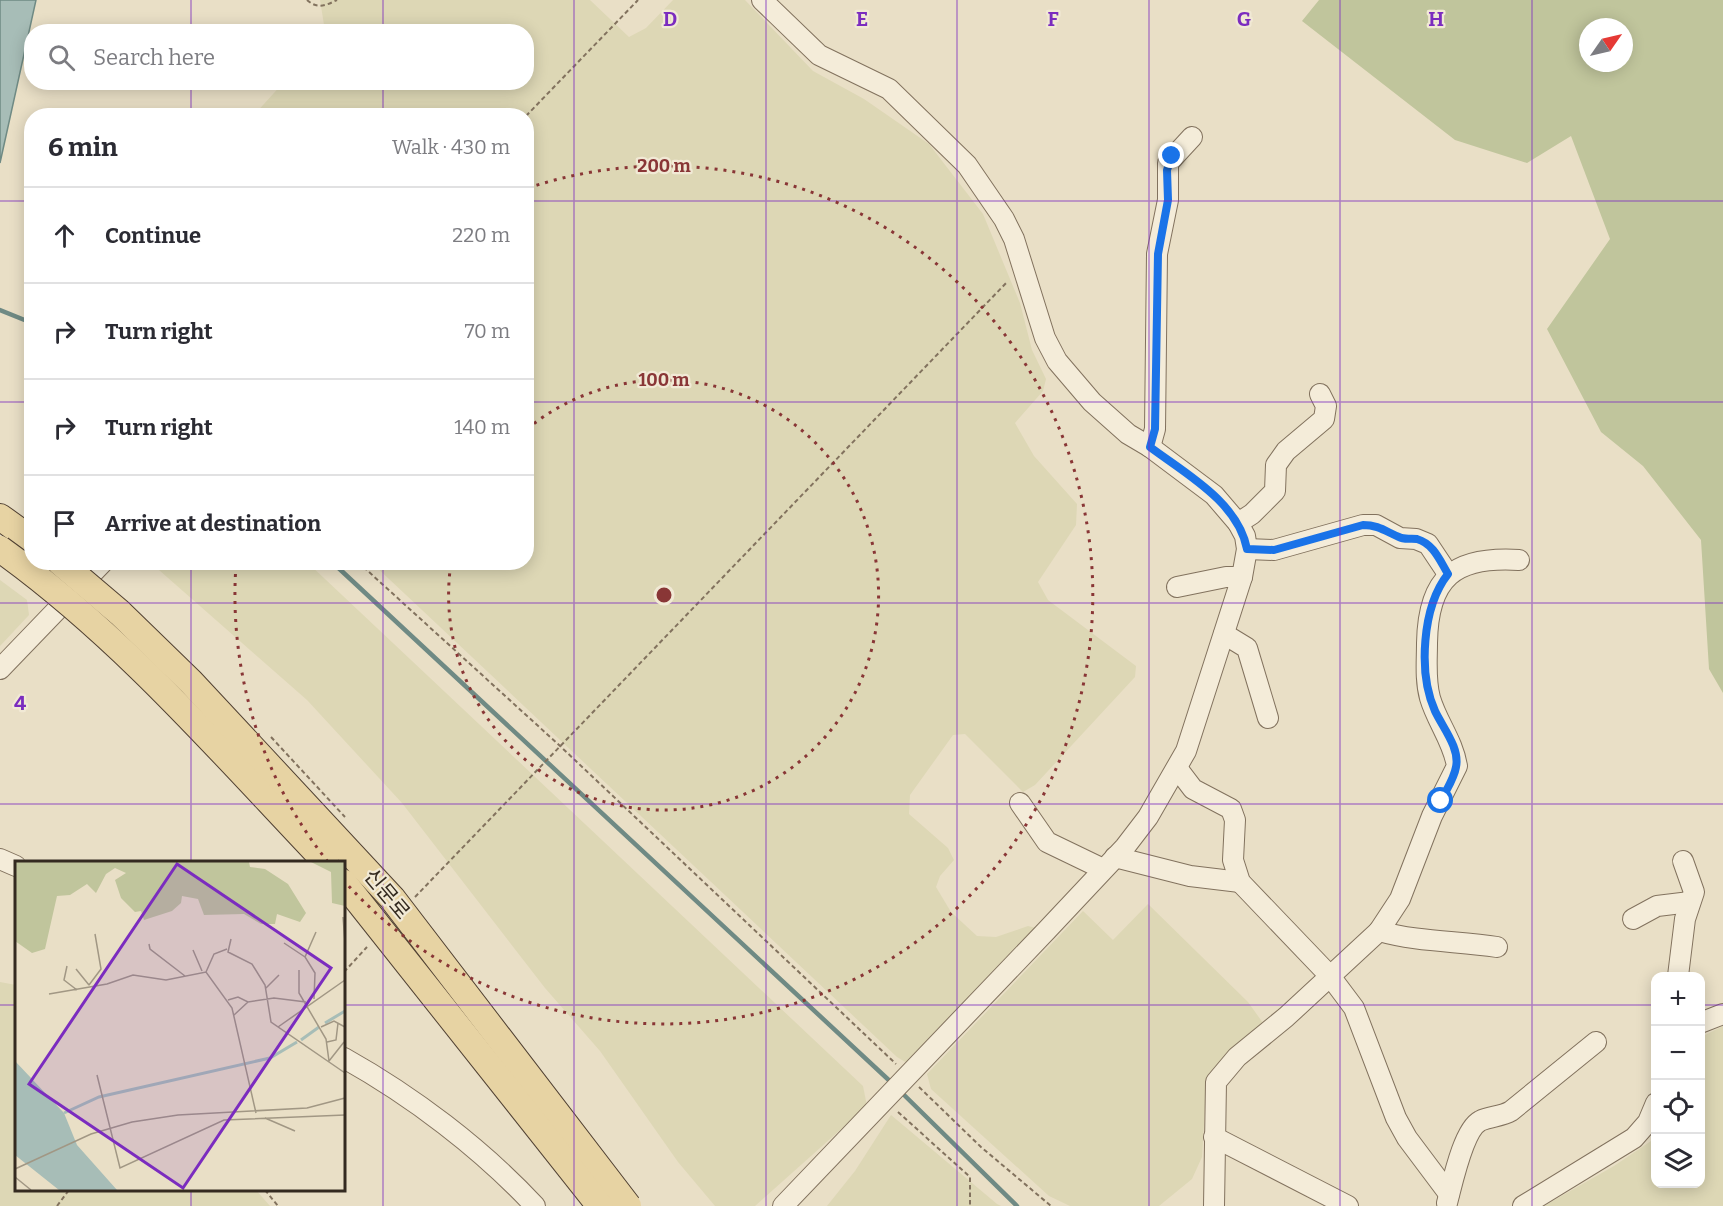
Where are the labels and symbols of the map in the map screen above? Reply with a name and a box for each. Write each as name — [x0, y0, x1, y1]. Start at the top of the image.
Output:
text: D — [663, 7, 677, 31]
text: E — [856, 7, 868, 31]
text: F — [1047, 7, 1059, 31]
text: G — [1237, 7, 1251, 31]
text: H — [1428, 7, 1444, 31]
north arrow — [1579, 18, 1633, 72]
route end — [1158, 142, 1184, 168]
text: 200 m — [637, 155, 691, 177]
text: 100 m — [638, 369, 690, 391]
centre of rings — [654, 585, 674, 605]
text: 4 — [14, 691, 26, 715]
route start — [1427, 787, 1453, 813]
inset map — [15, 861, 345, 1191]
street label: 신문로 — [358, 863, 416, 925]

